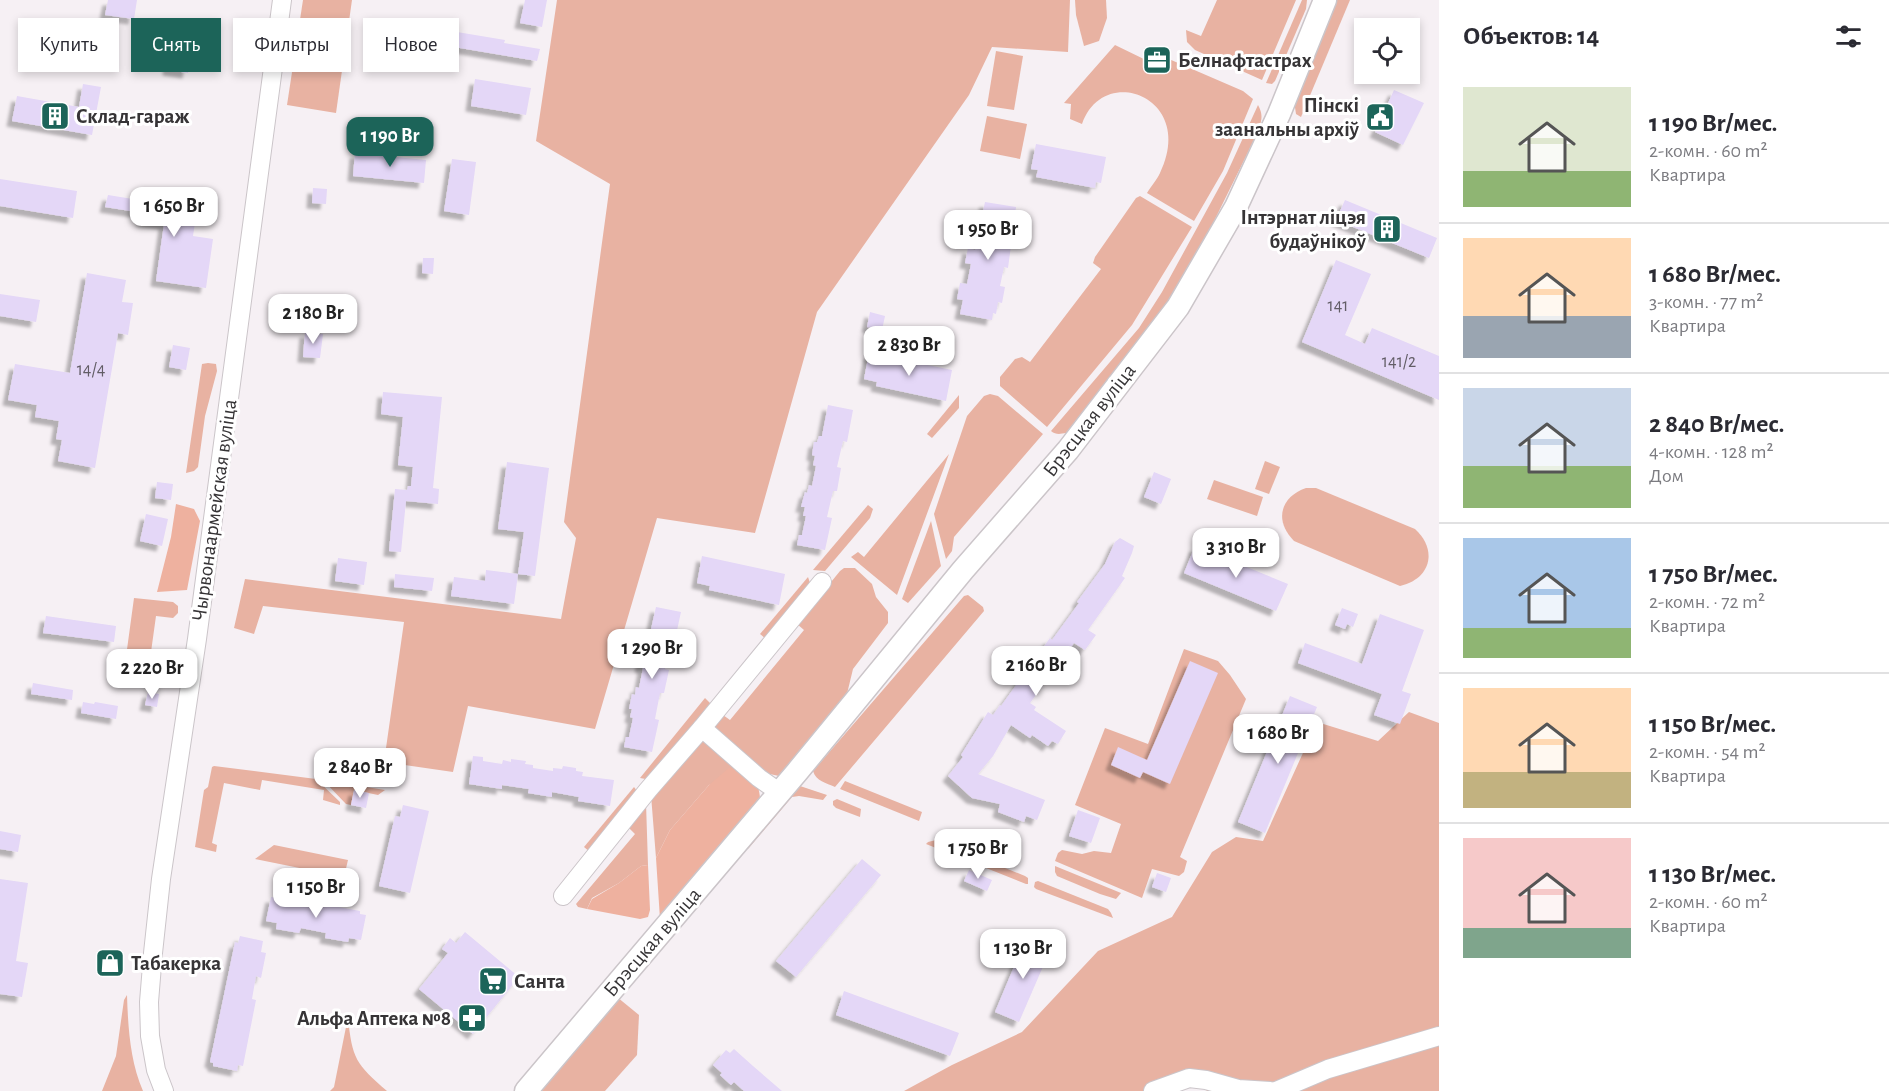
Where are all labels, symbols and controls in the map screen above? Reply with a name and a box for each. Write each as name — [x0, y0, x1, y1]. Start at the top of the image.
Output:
chip: Купить — [18, 18, 119, 72]
chip: Снять — [131, 18, 221, 72]
chip: Фильтры — [233, 18, 351, 72]
chip: Новое — [363, 18, 459, 72]
map controls — [1354, 18, 1420, 84]
button: locate — [1354, 18, 1420, 84]
icon: filters — [1832, 20, 1865, 53]
text: Объектов: 14 — [1463, 23, 1599, 49]
office icon: Белнафтастрах — [1141, 44, 1173, 76]
place label: Белнафтастрах — [1178, 50, 1312, 71]
place label: Пінскі заанальны архіў — [1215, 95, 1360, 140]
building icon: Склад-гараж — [39, 100, 71, 132]
public building icon: Пінскі заанальны архіў — [1364, 101, 1396, 133]
place label: Склад-гараж — [76, 106, 190, 127]
text: 1 190 Br/мес. — [1649, 110, 1778, 136]
icon: home — [1511, 111, 1583, 183]
pin: 1 190 Br — [328, 117, 452, 168]
text: 1 190 Br — [361, 126, 419, 146]
text: 2-комн. · 60 m² — [1649, 141, 1767, 161]
text: Квартира — [1649, 165, 1726, 185]
pin: 1 650 Br — [112, 187, 236, 238]
text: 1 650 Br — [144, 196, 204, 216]
place label: Інтэрнат ліцэя будаўнікоў — [1241, 207, 1366, 252]
pin: 1 950 Br — [926, 210, 1050, 261]
building icon: Інтэрнат ліцэя будаўнікоў — [1371, 213, 1403, 245]
text: 1 950 Br — [958, 219, 1018, 239]
text: 1 680 Br/мес. — [1649, 261, 1781, 287]
icon: home — [1511, 262, 1583, 334]
text: 3-комн. · 77 m² — [1649, 292, 1763, 312]
pin: 2 180 Br — [251, 294, 375, 345]
house number: 141 — [1327, 297, 1349, 315]
text: 2 180 Br — [282, 303, 344, 323]
text: Квартира — [1649, 316, 1726, 336]
pin: 2 830 Br — [847, 326, 971, 377]
text: 2 830 Br — [878, 335, 940, 355]
house number: 141/2 — [1382, 353, 1416, 371]
street label: Брэсцкая вуліца — [1039, 360, 1140, 481]
house number: 14/4 — [77, 361, 106, 379]
street label: Чырвонаармейская вуліца — [189, 397, 241, 622]
text: 2 840 Br/мес. — [1649, 411, 1784, 437]
icon: home — [1511, 412, 1583, 484]
text: 4-комн. · 128 m² — [1649, 442, 1773, 462]
text: Дом — [1649, 466, 1684, 486]
pin: 3 310 Br — [1174, 528, 1298, 579]
text: 3 310 Br — [1206, 537, 1266, 557]
text: 1 750 Br/мес. — [1649, 561, 1778, 587]
icon: home — [1511, 562, 1583, 634]
text: 2-комн. · 72 m² — [1649, 592, 1765, 612]
text: Квартира — [1649, 616, 1726, 636]
pin: 1 290 Br — [590, 629, 714, 680]
text: 1 290 Br — [621, 638, 683, 658]
pin: 2 160 Br — [974, 646, 1098, 697]
pin: 2 220 Br — [90, 649, 214, 700]
text: 2 160 Br — [1005, 655, 1067, 675]
text: 2 220 Br — [120, 658, 184, 678]
text: 1 150 Br/мес. — [1649, 711, 1776, 737]
icon: home — [1511, 712, 1583, 784]
pin: 1 680 Br — [1216, 714, 1340, 765]
text: 1 680 Br — [1247, 723, 1309, 743]
text: 2-комн. · 54 m² — [1649, 742, 1765, 762]
pin: 2 840 Br — [298, 748, 422, 799]
text: 2 840 Br — [328, 757, 392, 777]
text: Квартира — [1649, 766, 1726, 786]
pin: 1 750 Br — [916, 829, 1040, 880]
text: 1 750 Br — [948, 838, 1008, 858]
text: 1 130 Br/мес. — [1649, 861, 1776, 887]
icon: home — [1511, 862, 1583, 934]
pin: 1 150 Br — [254, 868, 378, 919]
text: 1 150 Br — [287, 877, 345, 897]
street label: Брэсцкая вуліца — [600, 884, 705, 1001]
text: 2-комн. · 60 m² — [1649, 892, 1767, 912]
text: Квартира — [1649, 916, 1726, 936]
pin: 1 130 Br — [961, 929, 1085, 980]
text: 1 130 Br — [994, 938, 1052, 958]
shop icon: Табакерка — [94, 947, 126, 979]
place label: Табакерка — [131, 953, 221, 974]
supermarket icon: Санта — [477, 965, 509, 997]
place label: Санта — [514, 971, 565, 992]
pharmacy icon: Альфа Аптека №8 — [456, 1002, 488, 1034]
place label: Альфа Аптека №8 — [297, 1008, 451, 1029]

